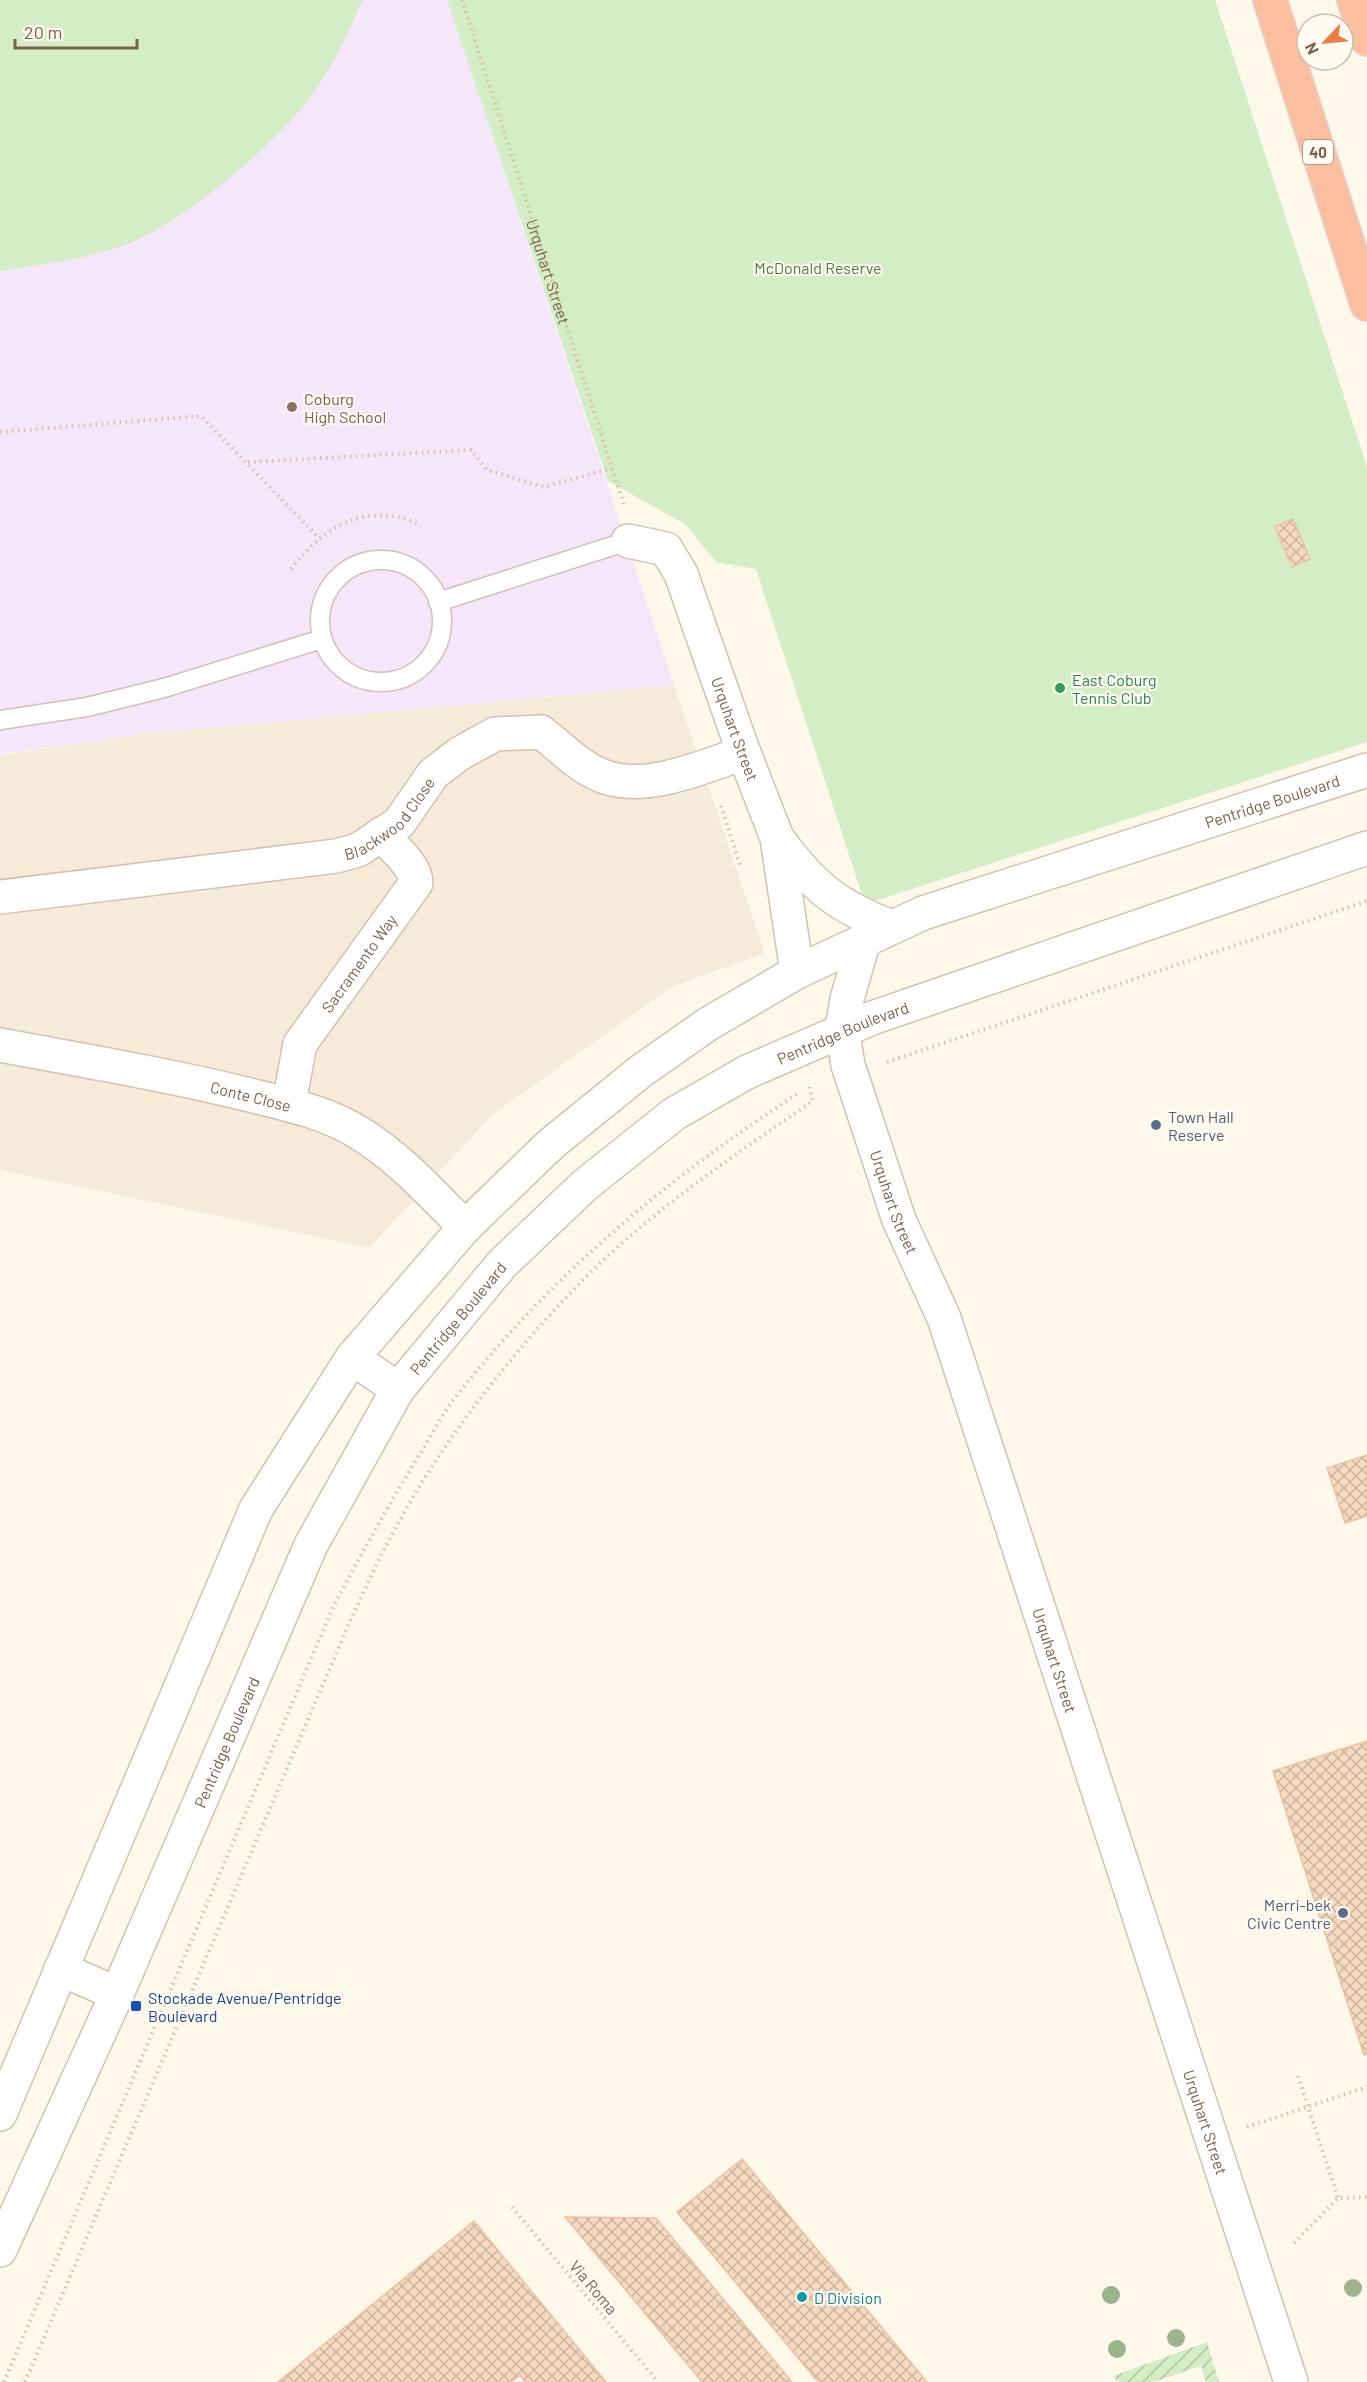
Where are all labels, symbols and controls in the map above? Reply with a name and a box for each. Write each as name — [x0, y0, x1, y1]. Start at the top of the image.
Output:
scale bar — [15, 12, 136, 50]
north arrow — [1295, 12, 1355, 72]
text: 20 m — [24, 21, 62, 43]
text: N — [1300, 40, 1322, 58]
road number: 40 — [1303, 140, 1333, 164]
street label: Urquhart Street — [523, 217, 575, 326]
park label: McDonald Reserve — [754, 258, 882, 277]
place label: Coburg High School — [304, 389, 386, 426]
marker: Coburg High School — [285, 400, 299, 414]
place label: East Coburg Tennis Club — [1072, 670, 1156, 707]
street label: Urquhart Street — [708, 674, 763, 783]
marker: East Coburg Tennis Club — [1053, 681, 1067, 695]
street label: Pentridge Boulevard — [1202, 770, 1342, 831]
street label: Blackwood Close — [342, 773, 438, 863]
street label: Sacramento Way — [317, 910, 401, 1016]
street label: Pentridge Boulevard — [774, 997, 911, 1068]
street label: Conte Close — [209, 1076, 294, 1115]
place label: Town Hall Reserve — [1168, 1107, 1234, 1144]
marker: Town Hall Reserve — [1149, 1118, 1163, 1132]
street label: Urquhart Street — [867, 1148, 923, 1257]
street label: Pentridge Boulevard — [405, 1258, 510, 1378]
street label: Urquhart Street — [1030, 1605, 1081, 1715]
street label: Pentridge Boulevard — [189, 1674, 262, 1810]
place label: Merri-bek Civic Centre — [1247, 1895, 1331, 1932]
marker: Merri-bek Civic Centre — [1336, 1906, 1350, 1920]
place label: Stockade Avenue/Pentridge Boulevard — [148, 1988, 342, 2025]
marker: Stockade Avenue/Pentridge Boulevard — [129, 1999, 143, 2013]
street label: Urquhart Street — [1180, 2067, 1232, 2177]
street label: Via Roma — [566, 2256, 622, 2318]
place label: D Division — [814, 2288, 882, 2307]
marker: D Division — [795, 2290, 809, 2304]

